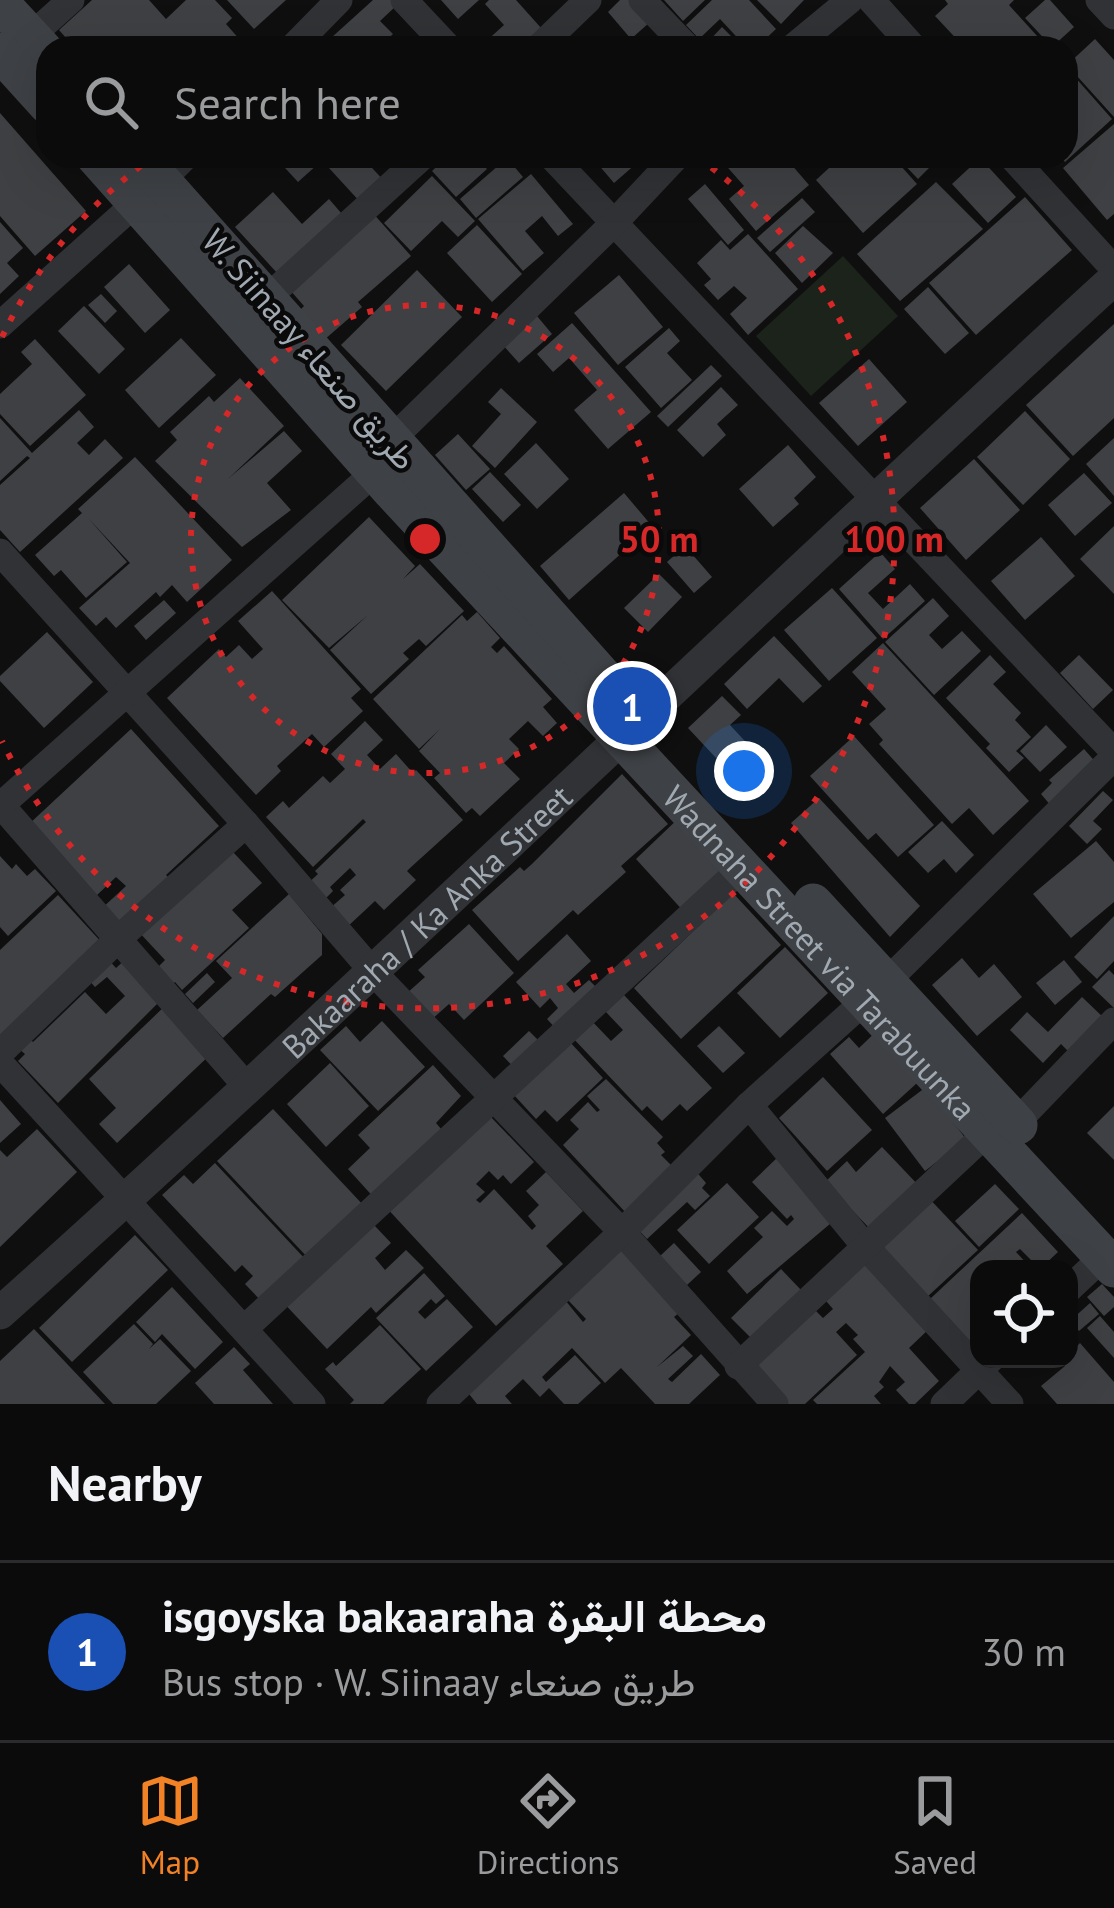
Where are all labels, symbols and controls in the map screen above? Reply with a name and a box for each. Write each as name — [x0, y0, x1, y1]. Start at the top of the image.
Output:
search box — [36, 36, 1078, 168]
icon: search — [78, 69, 144, 135]
text: Search here — [174, 73, 401, 131]
street label: W. Siinaay طريق صنعاء — [194, 220, 426, 478]
text: 50 m — [620, 515, 698, 562]
text: 100 m — [844, 515, 944, 562]
centre of rings — [404, 518, 446, 560]
pin: 1 — [593, 661, 671, 751]
your location — [714, 741, 774, 801]
street label: Bakaaraha / Ka Anka Street — [272, 775, 580, 1067]
street label: Wadnaha Street via Tarabuunka — [654, 775, 987, 1129]
map controls — [970, 1260, 1078, 1368]
button: locate — [970, 1260, 1078, 1368]
text: Nearby — [48, 1449, 202, 1515]
text: isgoyska bakaaraha محطة البقرة — [162, 1586, 767, 1644]
text: 1 — [76, 1626, 98, 1677]
text: 30 m — [981, 1626, 1066, 1677]
text: Bus stop · W. Siinaay طريق صنعاء — [162, 1656, 695, 1707]
tab: Map — [137, 1768, 203, 1883]
tab: Directions — [477, 1768, 619, 1883]
tab: Saved — [893, 1768, 977, 1883]

